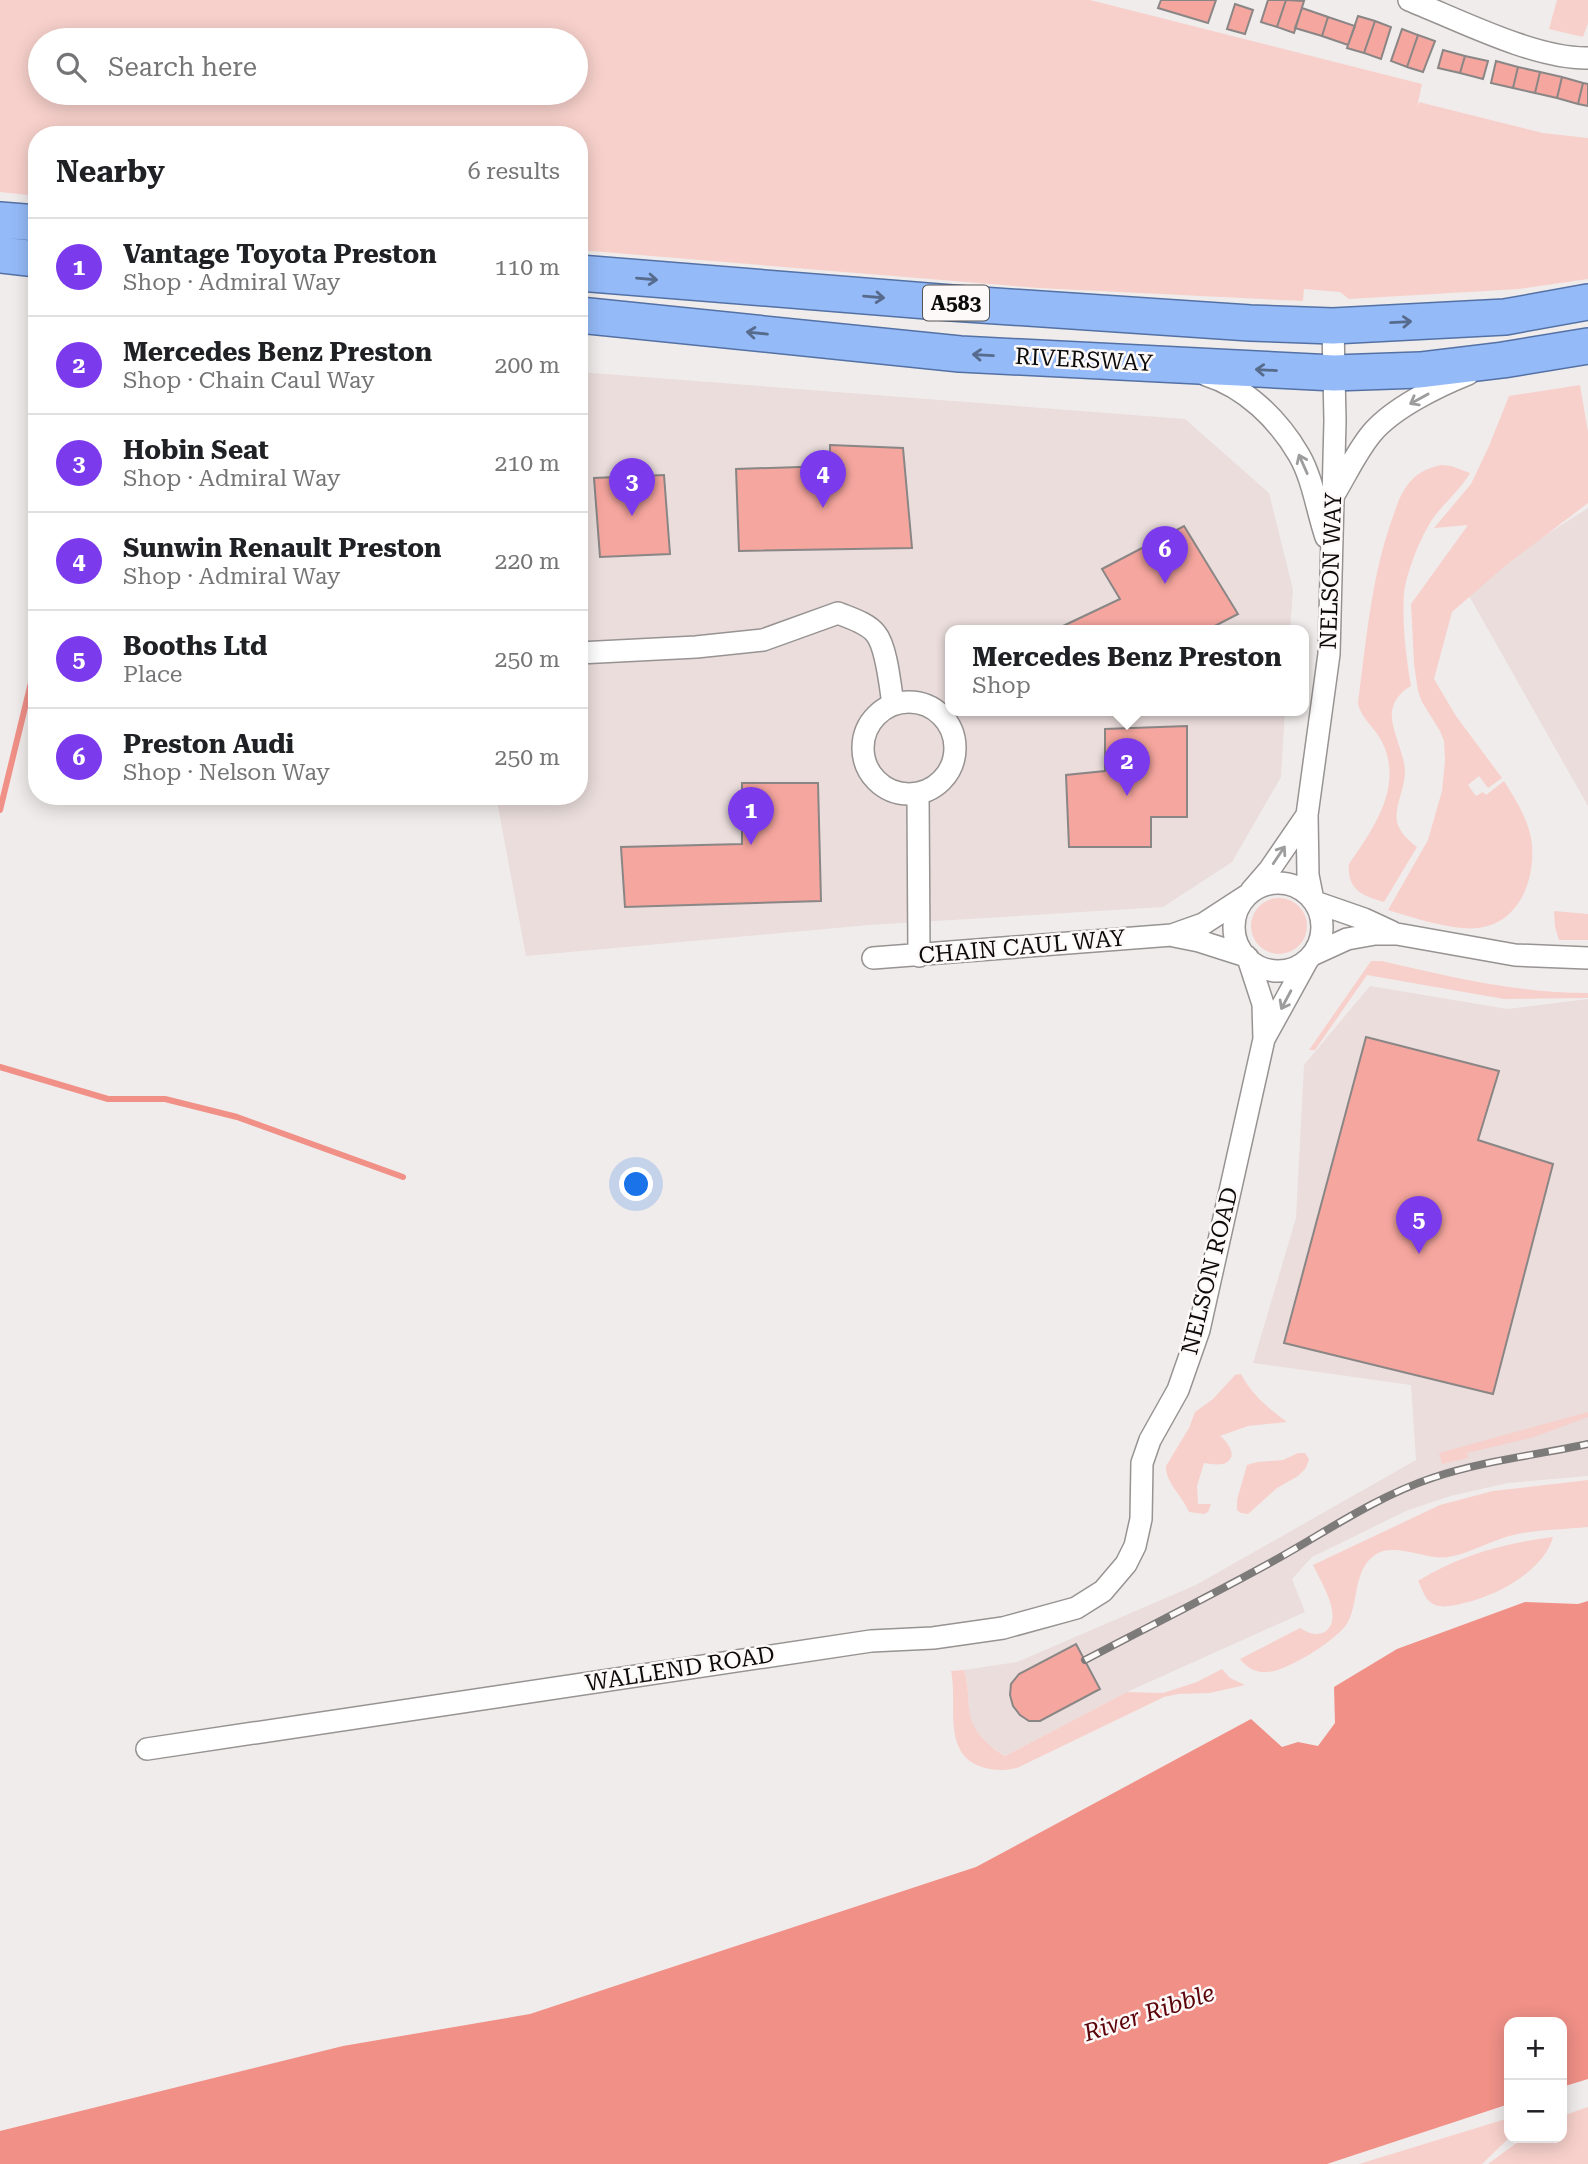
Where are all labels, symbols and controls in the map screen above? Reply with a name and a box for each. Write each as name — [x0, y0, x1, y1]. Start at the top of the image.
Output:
search box — [28, 28, 588, 105]
icon: search — [52, 48, 90, 86]
text: Search here — [108, 52, 257, 82]
text: Nearby — [56, 154, 165, 189]
text: 6 results — [468, 158, 560, 185]
text: Vantage Toyota Preston — [123, 239, 437, 269]
text: 1 — [73, 254, 85, 281]
text: 110 m — [495, 254, 560, 281]
text: Shop · Admiral Way — [123, 269, 340, 296]
one-way arrow — [635, 273, 658, 286]
road number: A583 — [923, 286, 989, 320]
one-way arrow — [862, 291, 885, 304]
one-way arrow — [1389, 316, 1412, 329]
one-way arrow — [746, 326, 768, 339]
text: Mercedes Benz Preston — [123, 337, 432, 367]
street label: RIVERSWAY — [1014, 343, 1154, 377]
one-way arrow — [972, 348, 995, 361]
text: 2 — [73, 352, 85, 379]
text: 200 m — [495, 352, 560, 379]
one-way arrow — [1254, 363, 1277, 376]
text: Shop · Chain Caul Way — [123, 367, 375, 394]
one-way arrow — [1409, 393, 1430, 406]
text: Hobin Seat — [123, 435, 269, 465]
text: 3 — [73, 450, 85, 477]
text: 210 m — [495, 450, 560, 477]
pin: 4 — [800, 450, 846, 508]
one-way arrow — [1296, 454, 1309, 476]
pin: 3 — [609, 458, 655, 516]
text: Shop · Admiral Way — [123, 465, 340, 492]
street label: NELSON WAY — [1315, 492, 1347, 650]
pin: 6 — [1142, 526, 1188, 584]
text: Sunwin Renault Preston — [123, 533, 441, 563]
text: 4 — [73, 548, 85, 575]
text: 220 m — [495, 548, 560, 575]
text: Shop · Admiral Way — [123, 563, 340, 590]
popup — [945, 625, 1309, 716]
text: Booths Ltd — [123, 631, 267, 661]
text: Mercedes Benz Preston — [972, 642, 1282, 672]
text: 5 — [73, 646, 85, 673]
text: 250 m — [495, 646, 560, 673]
text: Place — [123, 661, 182, 688]
text: Shop — [972, 672, 1031, 699]
text: Preston Audi — [123, 729, 294, 759]
pin: 2 — [1104, 738, 1150, 796]
text: 6 — [73, 744, 85, 771]
text: 250 m — [495, 744, 560, 771]
text: Shop · Nelson Way — [123, 759, 330, 786]
pin: 1 — [728, 787, 774, 845]
one-way arrow — [1272, 846, 1287, 865]
street label: CHAIN CAUL WAY — [917, 924, 1127, 970]
one-way arrow — [1278, 989, 1292, 1010]
your location — [619, 1167, 653, 1201]
street label: NELSON ROAD — [1176, 1185, 1244, 1357]
pin: 5 — [1396, 1196, 1442, 1254]
street label: WALLEND ROAD — [583, 1641, 777, 1697]
water label: River Ribble — [1079, 1979, 1218, 2048]
map controls — [1504, 2017, 1567, 2143]
button: + — [1504, 2017, 1567, 2080]
button: − — [1504, 2080, 1567, 2143]

